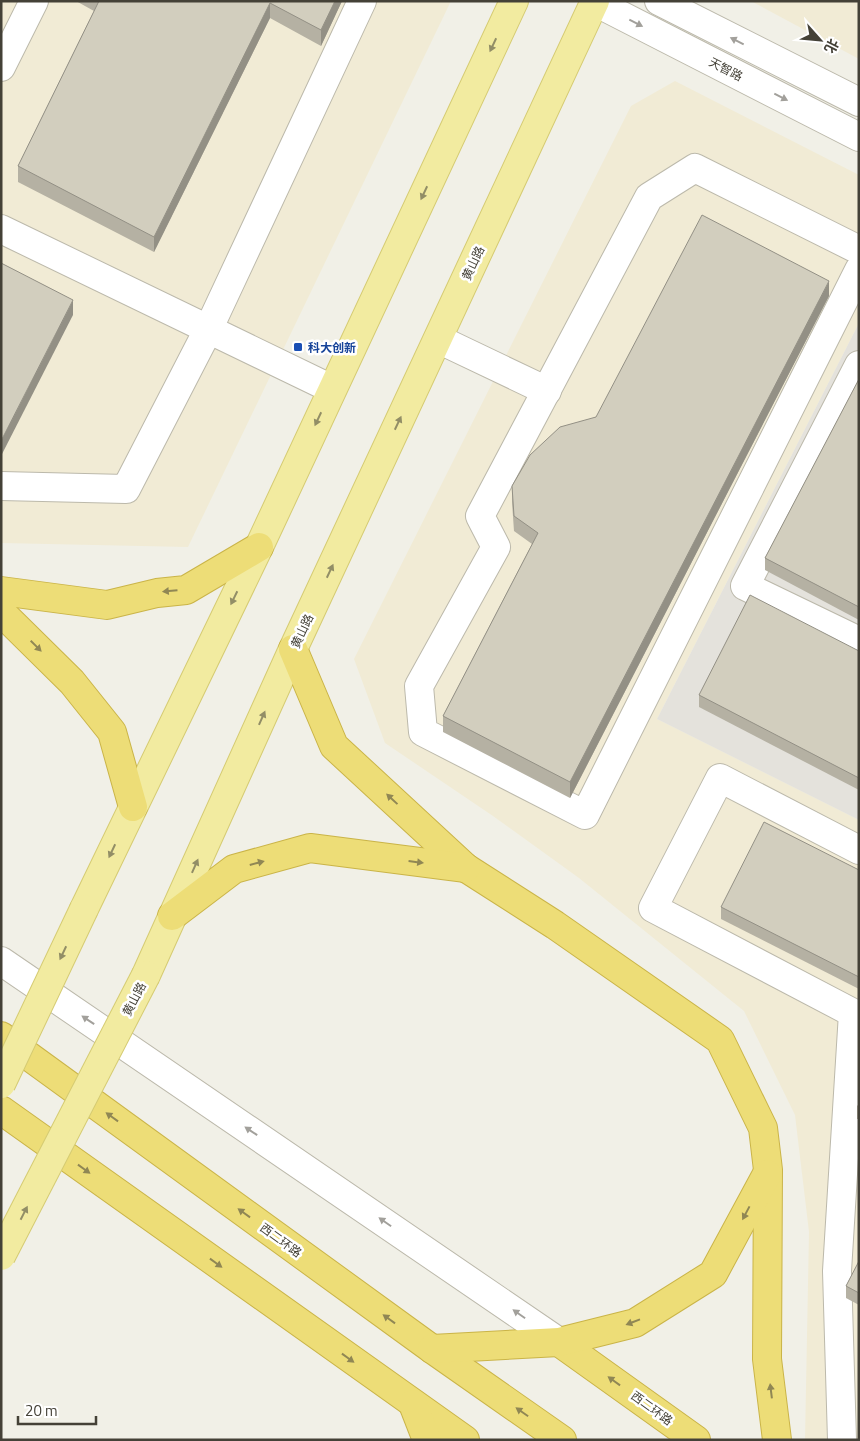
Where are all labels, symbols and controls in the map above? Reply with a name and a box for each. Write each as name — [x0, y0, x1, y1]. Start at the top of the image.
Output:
north arrow — [795, 15, 845, 65]
one-way arrow — [629, 19, 643, 27]
text: 北 — [819, 35, 845, 57]
one-way arrow — [730, 37, 744, 45]
one-way arrow — [489, 38, 497, 52]
street label: 天智路 — [706, 52, 746, 86]
one-way arrow — [774, 93, 788, 101]
one-way arrow — [420, 186, 428, 200]
street label: 黄山路 — [457, 243, 489, 283]
place label: 科大创新 — [308, 338, 356, 357]
marker: 科大创新 — [292, 341, 304, 353]
one-way arrow — [314, 412, 322, 426]
one-way arrow — [394, 416, 402, 431]
one-way arrow — [326, 564, 334, 578]
one-way arrow — [161, 588, 177, 596]
one-way arrow — [230, 591, 238, 605]
street label: 黄山路 — [286, 611, 318, 651]
one-way arrow — [30, 640, 42, 652]
one-way arrow — [258, 711, 266, 725]
one-way arrow — [386, 793, 398, 805]
one-way arrow — [108, 844, 116, 858]
one-way arrow — [249, 858, 264, 866]
one-way arrow — [409, 858, 425, 866]
one-way arrow — [191, 859, 199, 873]
one-way arrow — [59, 946, 68, 961]
street label: 黄山路 — [117, 979, 151, 1019]
one-way arrow — [81, 1015, 94, 1025]
one-way arrow — [105, 1112, 119, 1122]
one-way arrow — [244, 1126, 258, 1136]
one-way arrow — [77, 1164, 90, 1174]
one-way arrow — [20, 1206, 28, 1220]
one-way arrow — [741, 1206, 750, 1220]
one-way arrow — [237, 1208, 251, 1218]
one-way arrow — [378, 1217, 392, 1227]
street label: 西二环路 — [256, 1218, 306, 1262]
one-way arrow — [209, 1258, 223, 1268]
one-way arrow — [512, 1309, 526, 1319]
one-way arrow — [383, 1313, 396, 1324]
one-way arrow — [625, 1318, 640, 1326]
one-way arrow — [341, 1353, 355, 1363]
one-way arrow — [607, 1376, 621, 1386]
one-way arrow — [767, 1383, 775, 1399]
street label: 西二环路 — [627, 1386, 677, 1430]
scale bar — [18, 1394, 95, 1426]
text: 20 m — [25, 1399, 58, 1422]
one-way arrow — [515, 1407, 529, 1417]

